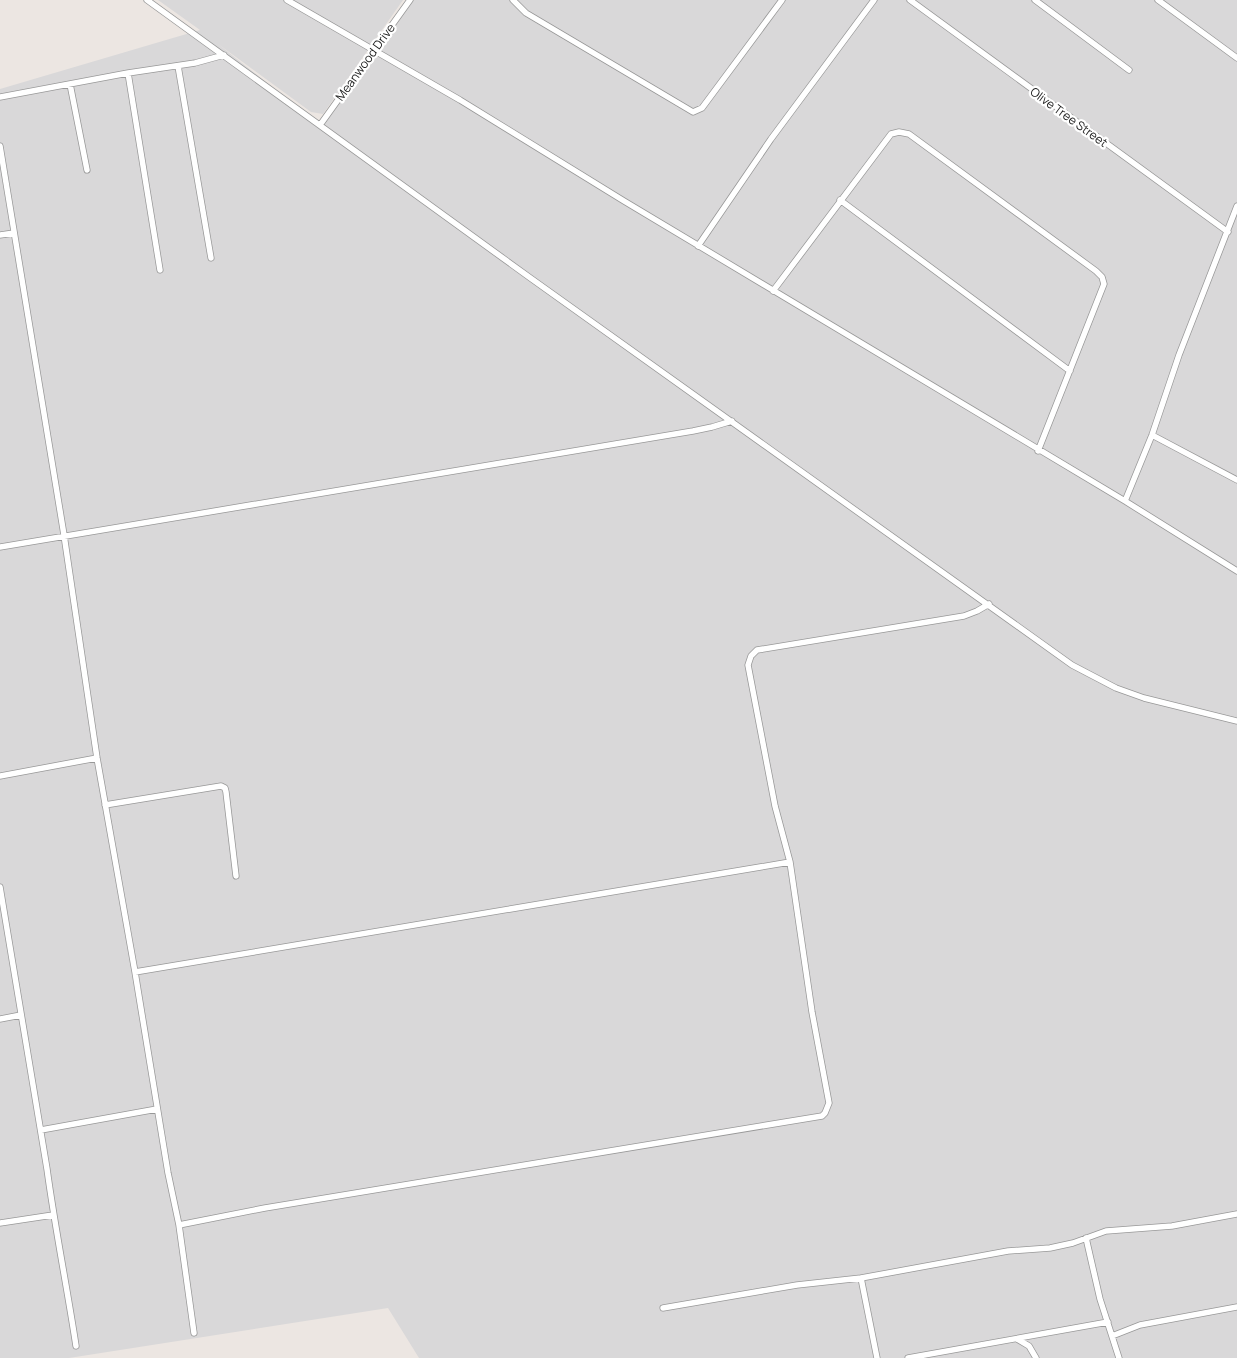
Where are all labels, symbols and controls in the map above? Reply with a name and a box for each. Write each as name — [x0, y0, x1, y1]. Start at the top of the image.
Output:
street label: Meanwood Drive — [331, 20, 399, 104]
street label: Olive Tree Street — [1027, 83, 1111, 151]

